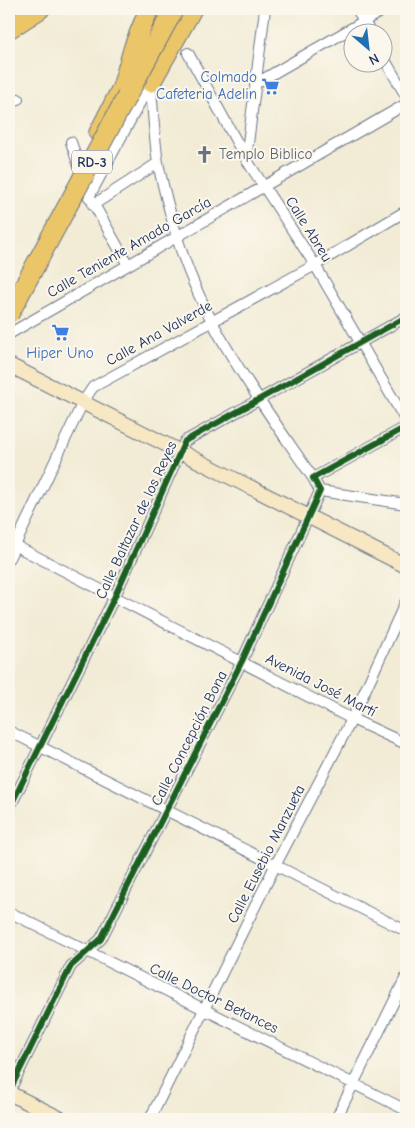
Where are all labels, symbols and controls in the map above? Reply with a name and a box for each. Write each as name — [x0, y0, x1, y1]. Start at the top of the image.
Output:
north arrow — [342, 22, 392, 72]
text: N — [366, 49, 382, 69]
place label: Colmado Cafeteria Adelin — [156, 68, 257, 103]
supermarket icon: Colmado Cafeteria Adelin — [261, 76, 281, 96]
church icon: Templo Biblico — [195, 144, 215, 164]
place label: Templo Biblico — [219, 145, 312, 163]
road number: RD-3 — [72, 150, 112, 173]
street label: Calle Teniente Amado García — [44, 193, 214, 301]
street label: Calle Abreu — [282, 193, 336, 265]
street label: Calle Ana Valverde — [103, 296, 216, 370]
supermarket icon: Hiper Uno — [50, 322, 70, 342]
place label: Hiper Uno — [26, 344, 94, 362]
street label: Calle Baltazar de los Reyes — [91, 438, 181, 602]
street label: Avenida José Martí — [263, 649, 380, 721]
street label: Calle Concepción Bona — [147, 667, 231, 809]
street label: Calle Eusebio Manzueta — [223, 782, 309, 926]
street label: Calle Doctor Betances — [147, 959, 281, 1037]

